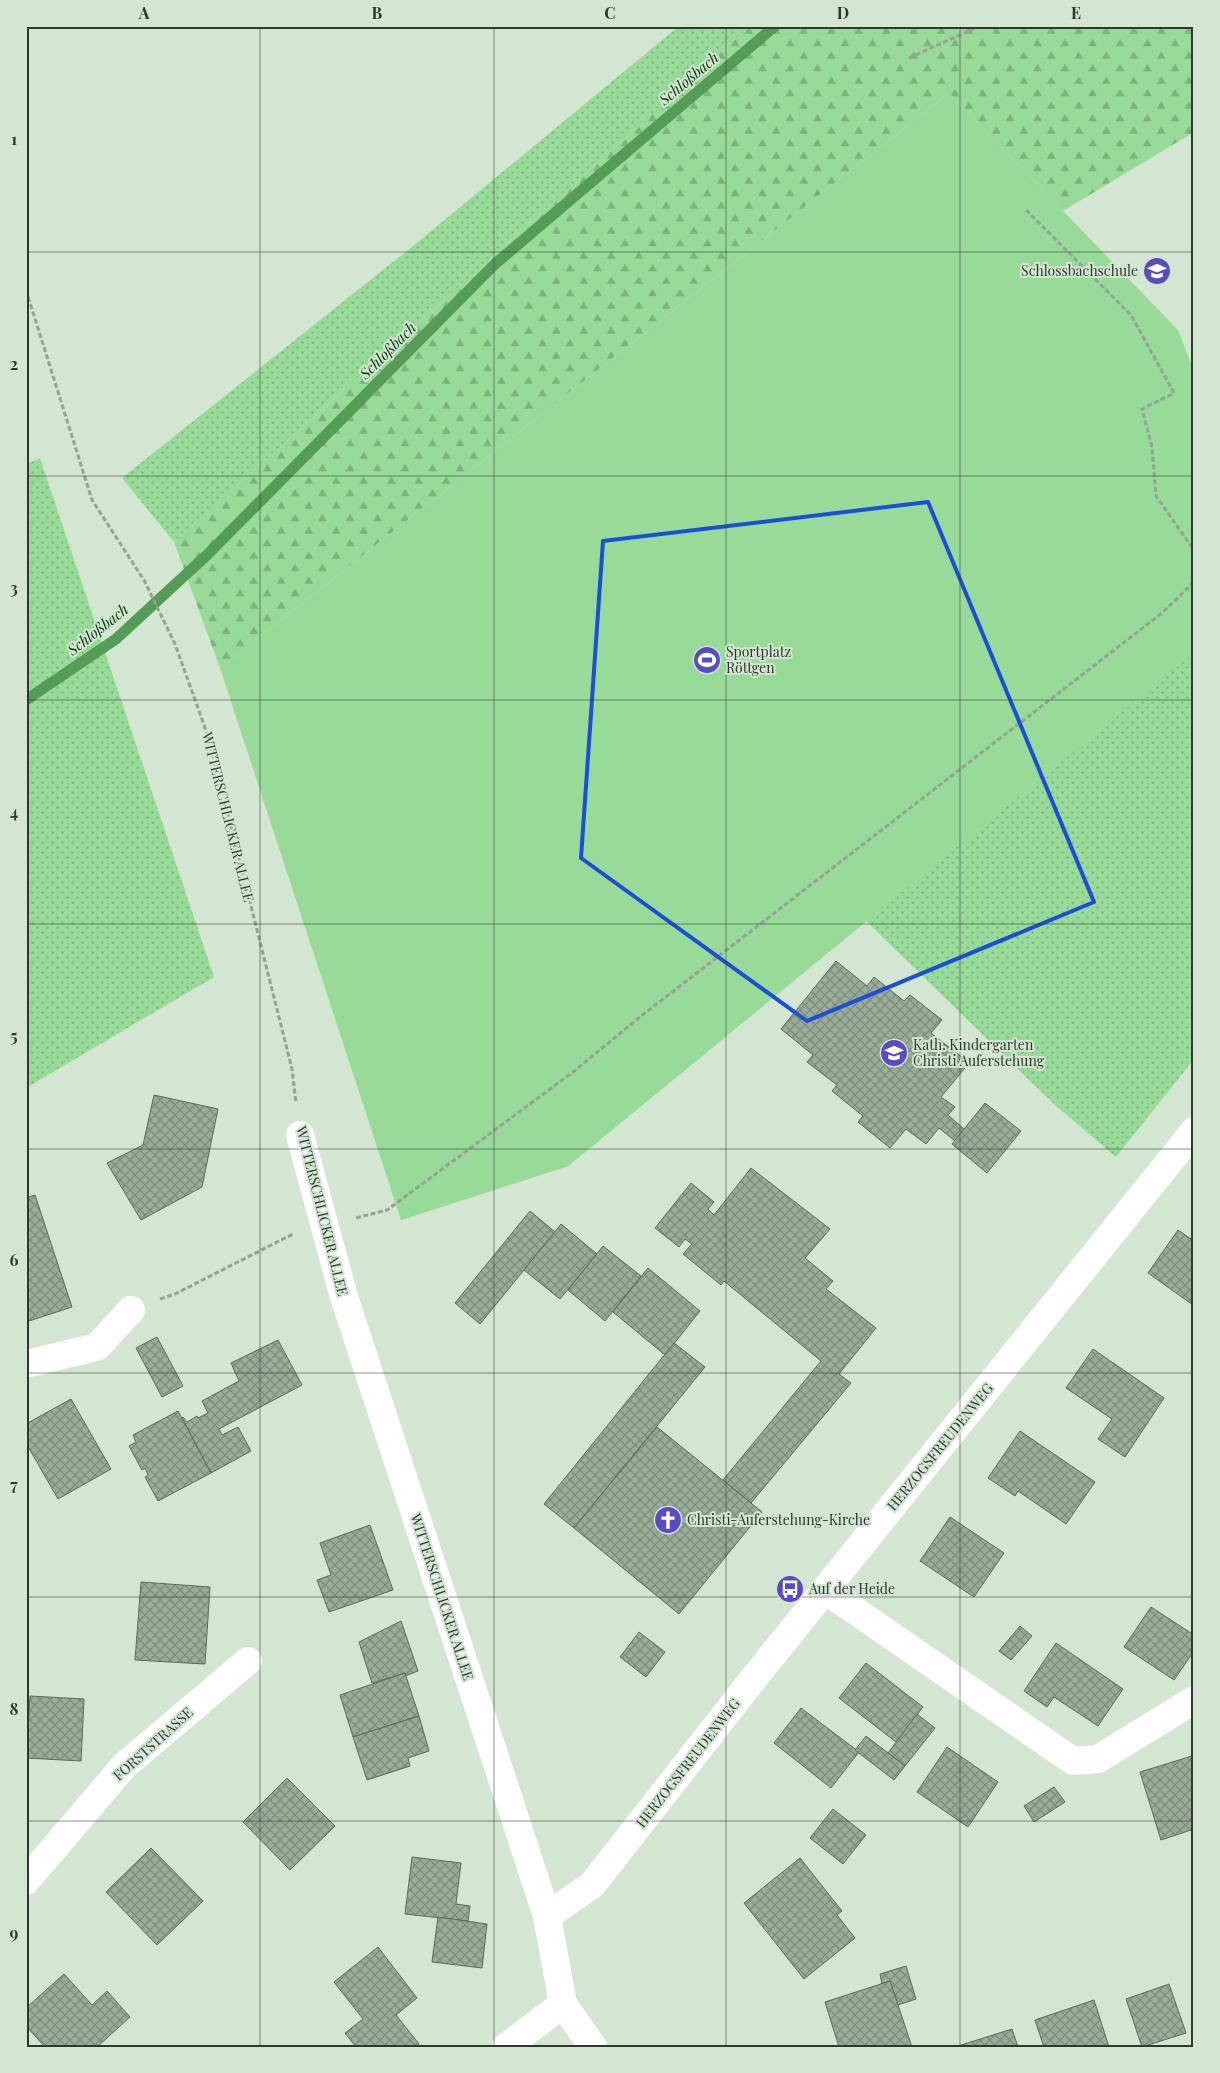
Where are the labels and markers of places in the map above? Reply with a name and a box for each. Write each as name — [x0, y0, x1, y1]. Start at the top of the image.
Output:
school or university icon: Schlossbachschule — [1142, 256, 1172, 286]
place label: Schlossbachschule — [1021, 261, 1138, 280]
place label: Sportplatz Röttgen — [726, 642, 792, 677]
sports icon: Sportplatz Röttgen — [692, 645, 722, 675]
place label: Kath. Kindergarten Christi Auferstehung — [913, 1035, 1045, 1070]
school or university icon: Kath. Kindergarten Christi Auferstehung — [879, 1038, 909, 1068]
church icon: Christi-Auferstehung-Kirche — [653, 1505, 683, 1535]
place label: Christi-Auferstehung-Kirche — [687, 1510, 870, 1529]
bus stop icon: Auf der Heide — [775, 1574, 805, 1604]
place label: Auf der Heide — [808, 1579, 895, 1598]

